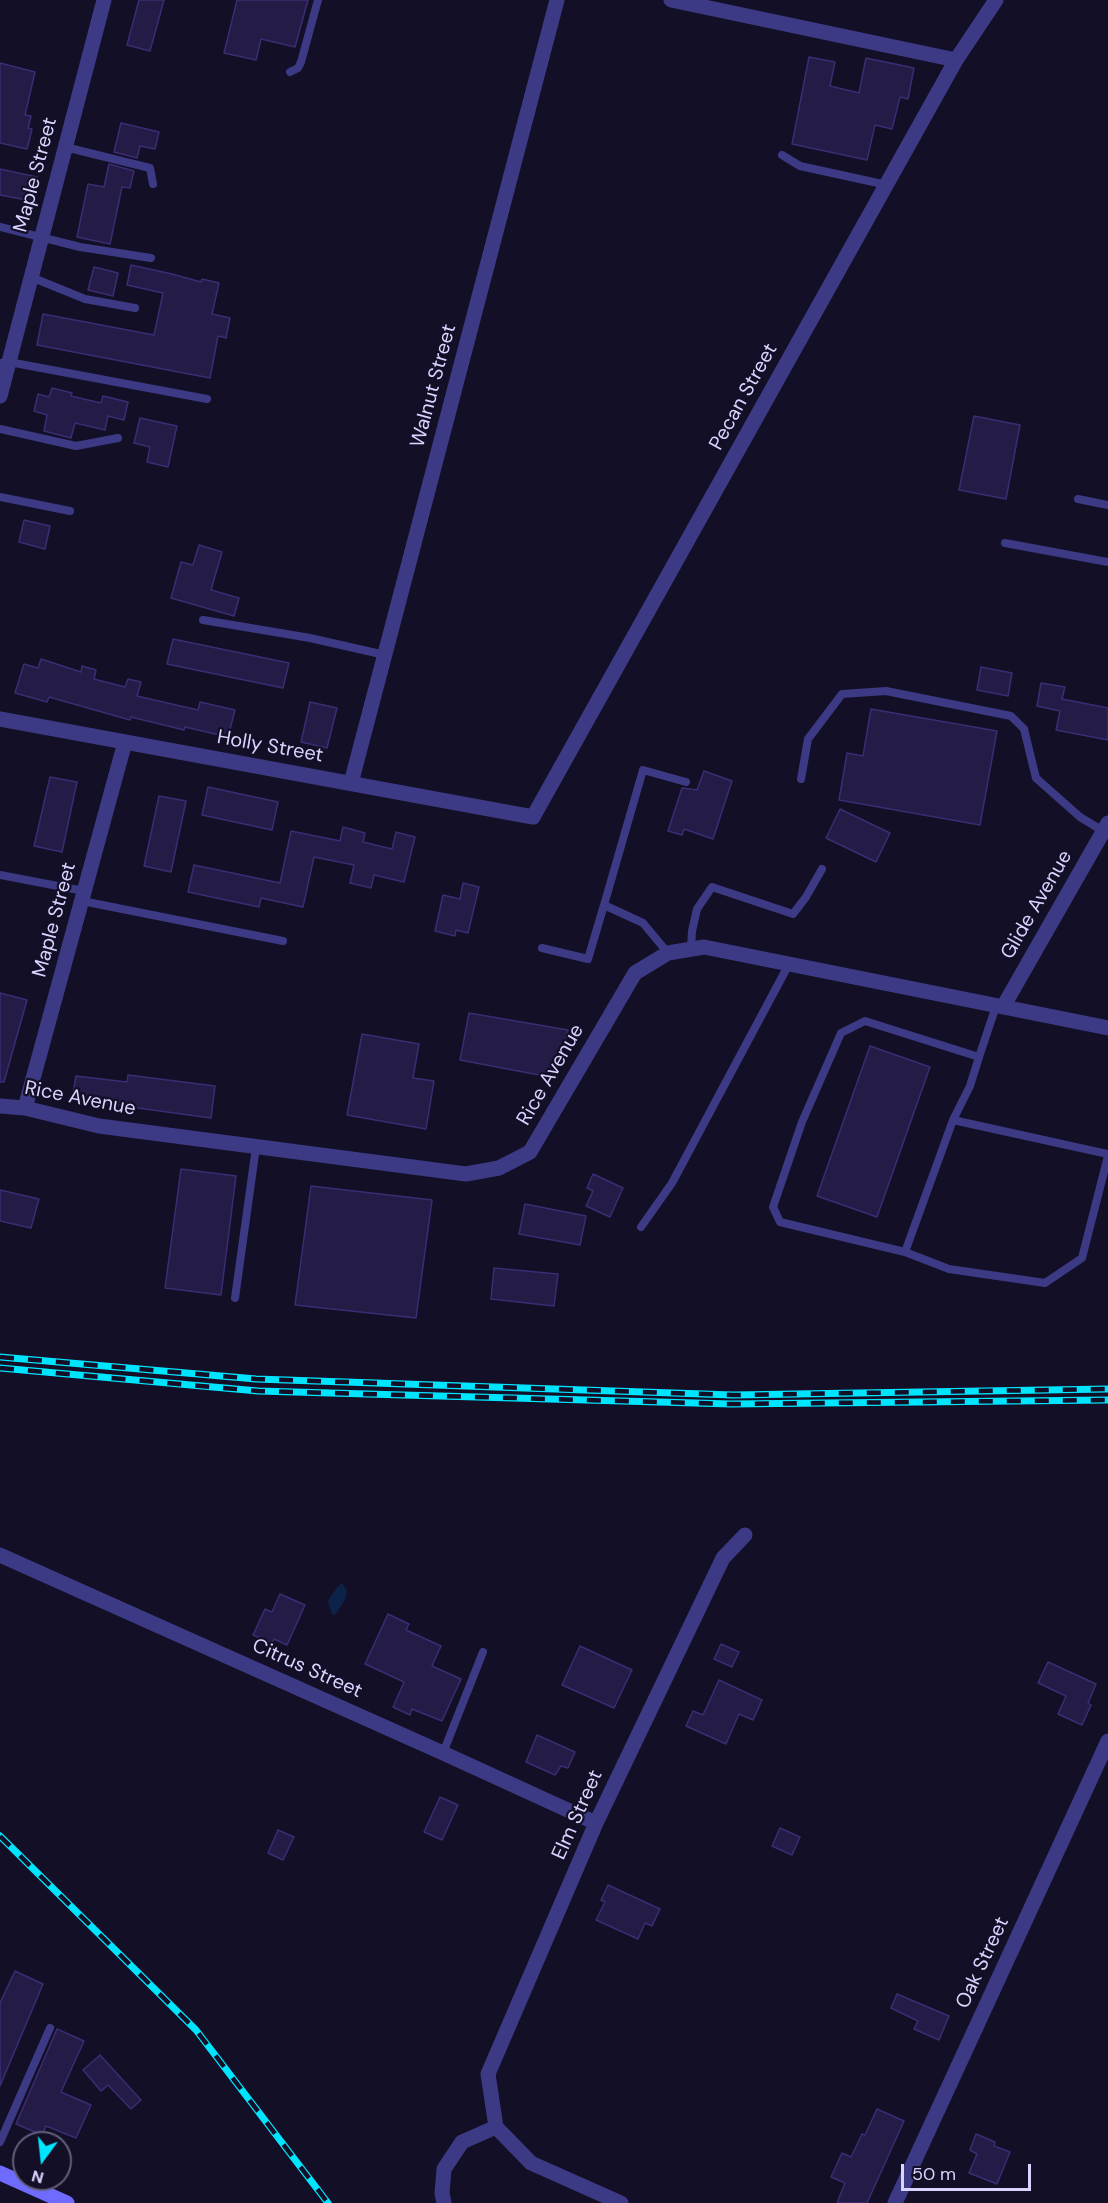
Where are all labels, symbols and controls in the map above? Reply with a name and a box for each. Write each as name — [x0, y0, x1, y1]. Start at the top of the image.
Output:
street label: Maple Street — [9, 115, 63, 235]
street label: Walnut Street — [406, 322, 462, 450]
street label: Pecan Street — [705, 340, 783, 454]
street label: Holly Street — [215, 726, 325, 768]
street label: Glide Avenue — [996, 846, 1078, 964]
street label: Maple Street — [28, 860, 82, 980]
street label: Rice Avenue — [512, 1020, 590, 1130]
street label: Rice Avenue — [22, 1076, 138, 1122]
street label: Citrus Street — [248, 1634, 366, 1704]
street label: Elm Street — [548, 1766, 608, 1864]
street label: Oak Street — [951, 1913, 1015, 2013]
north arrow — [12, 2131, 72, 2191]
scale bar — [904, 2152, 1034, 2190]
text: 50 m — [912, 2162, 956, 2186]
text: N — [29, 2165, 46, 2189]

